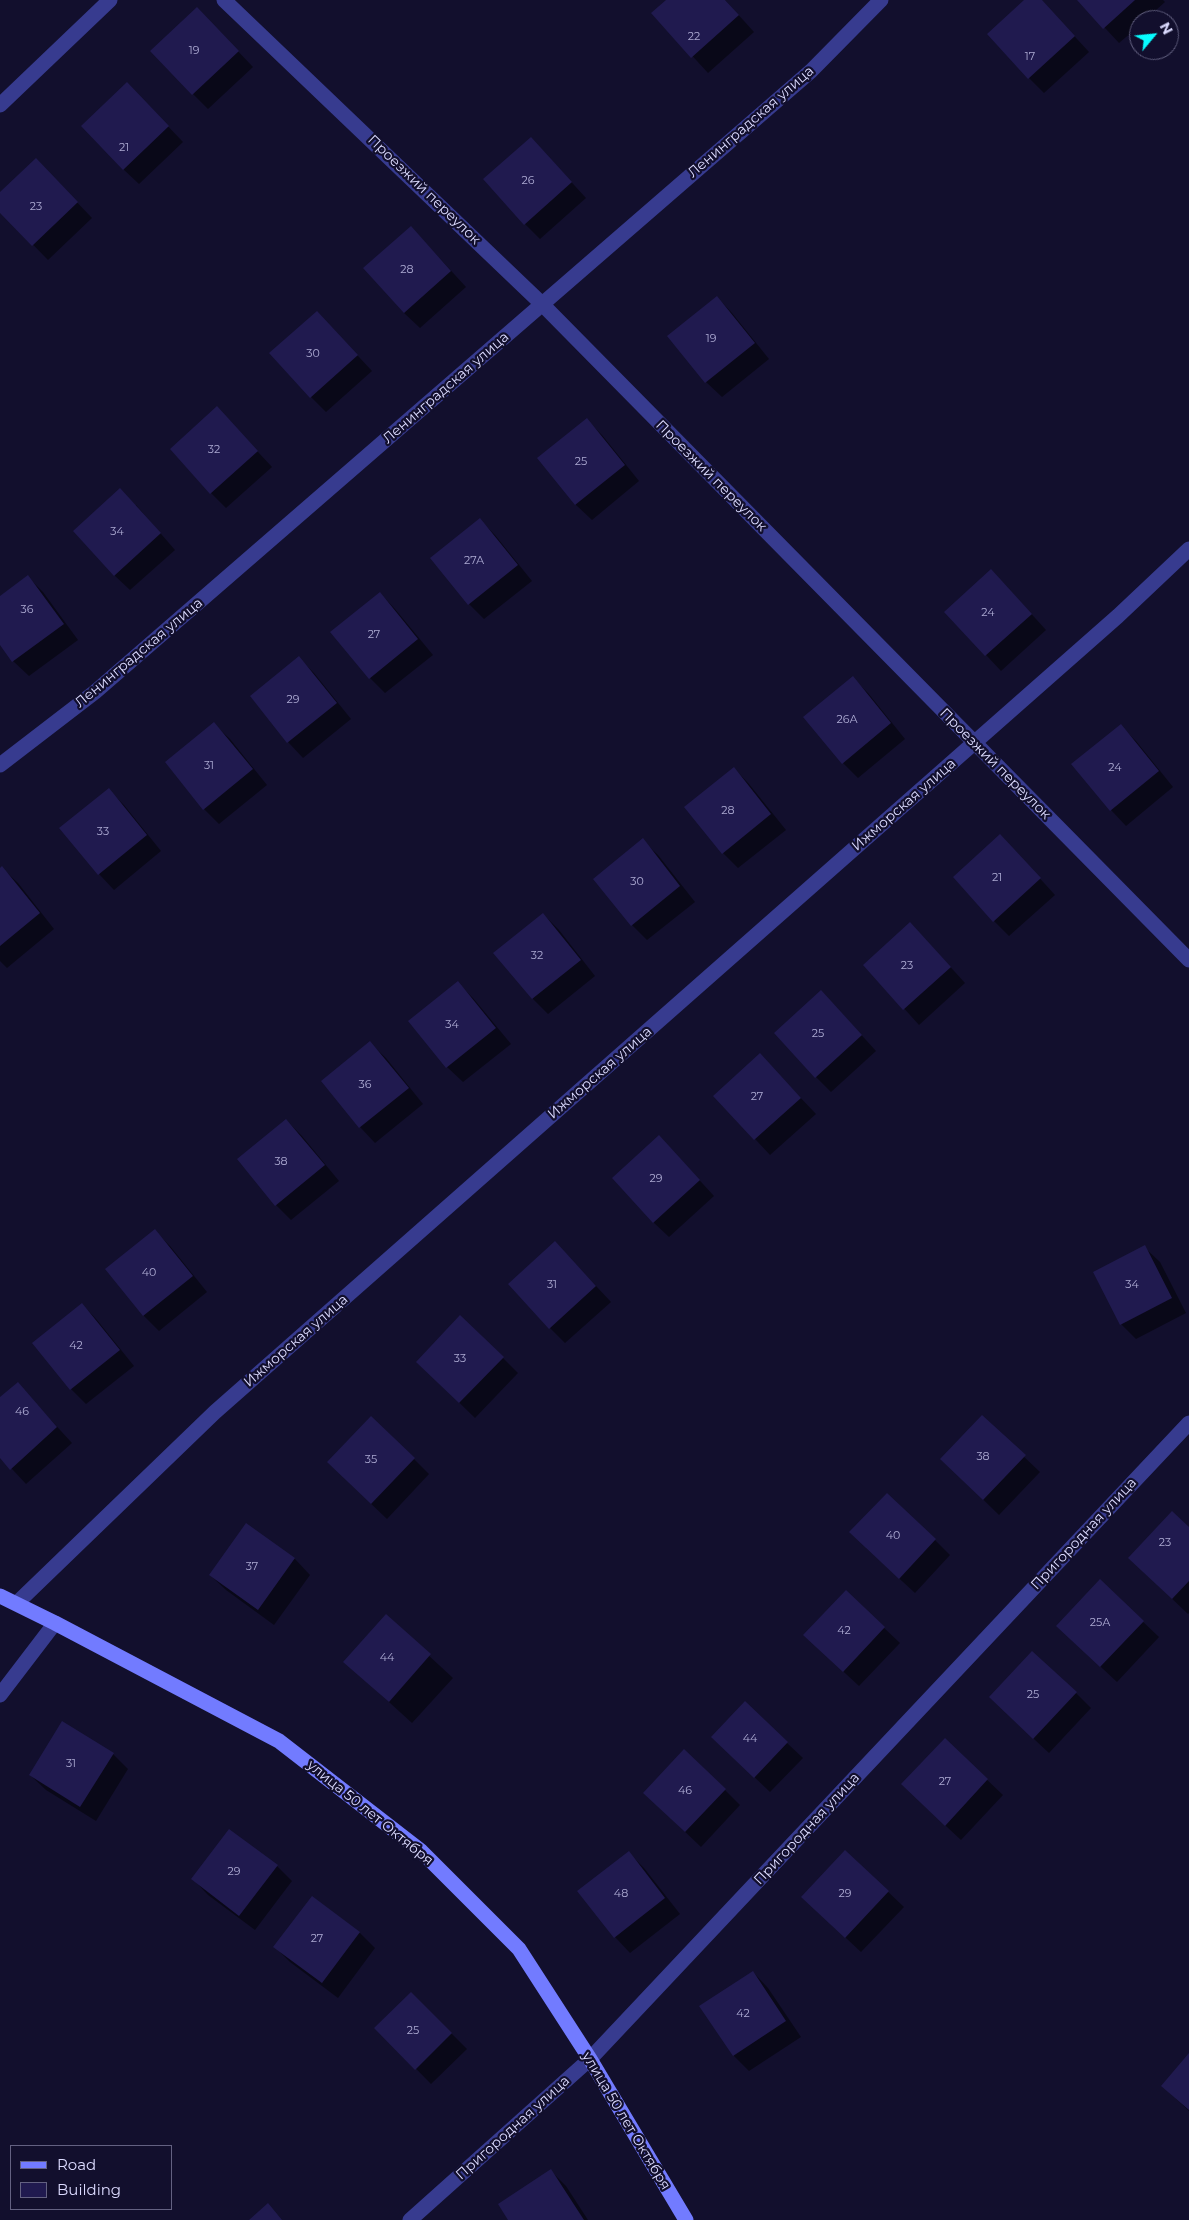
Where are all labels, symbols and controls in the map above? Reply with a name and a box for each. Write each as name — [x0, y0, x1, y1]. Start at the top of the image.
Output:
north arrow — [1129, 10, 1179, 60]
text: N — [1156, 19, 1177, 38]
house number: 22 — [688, 30, 700, 44]
house number: 19 — [189, 44, 199, 58]
house number: 17 — [1025, 50, 1035, 64]
street label: Ленинградская улица — [685, 63, 817, 181]
street label: Проезжий переулок — [364, 132, 484, 248]
house number: 21 — [119, 141, 129, 155]
house number: 26 — [522, 174, 534, 188]
house number: 23 — [30, 200, 42, 214]
house number: 28 — [400, 263, 414, 277]
street label: Ленинградская улица — [380, 329, 512, 447]
house number: 19 — [706, 332, 716, 346]
house number: 30 — [306, 347, 320, 361]
street label: Проезжий переулок — [652, 417, 770, 535]
house number: 32 — [208, 443, 220, 457]
house number: 25 — [575, 455, 587, 469]
house number: 34 — [110, 525, 124, 539]
house number: 27А — [464, 554, 484, 568]
street label: Ленинградская улица — [72, 595, 206, 711]
house number: 36 — [21, 603, 33, 617]
house number: 24 — [981, 606, 995, 620]
house number: 27 — [368, 628, 380, 642]
house number: 29 — [287, 693, 299, 707]
street label: Проезжий переулок — [936, 705, 1054, 823]
house number: 26А — [836, 713, 858, 727]
street label: Ижморская улица — [848, 755, 960, 855]
house number: 31 — [204, 759, 214, 773]
house number: 24 — [1108, 761, 1122, 775]
house number: 28 — [721, 804, 735, 818]
house number: 33 — [97, 825, 109, 839]
house number: 21 — [992, 871, 1002, 885]
house number: 30 — [630, 875, 644, 889]
house number: 32 — [531, 949, 543, 963]
house number: 23 — [901, 959, 913, 973]
house number: 34 — [445, 1018, 459, 1032]
street label: Ижморская улица — [544, 1023, 656, 1123]
house number: 25 — [812, 1027, 824, 1041]
house number: 36 — [359, 1078, 371, 1092]
house number: 27 — [751, 1090, 763, 1104]
house number: 38 — [274, 1155, 288, 1169]
house number: 29 — [650, 1172, 662, 1186]
house number: 40 — [142, 1266, 156, 1280]
house number: 31 — [547, 1278, 557, 1292]
house number: 34 — [1125, 1278, 1139, 1292]
street label: Ижморская улица — [240, 1291, 352, 1391]
house number: 42 — [69, 1339, 83, 1353]
house number: 33 — [454, 1352, 466, 1366]
house number: 46 — [15, 1405, 29, 1419]
house number: 38 — [976, 1450, 990, 1464]
house number: 35 — [365, 1453, 377, 1467]
street label: Пригородная улица — [1028, 1474, 1140, 1594]
house number: 40 — [886, 1529, 900, 1543]
house number: 23 — [1159, 1536, 1171, 1550]
house number: 37 — [246, 1560, 258, 1574]
house number: 25А — [1090, 1616, 1110, 1630]
house number: 42 — [837, 1624, 851, 1638]
house number: 44 — [380, 1651, 394, 1665]
house number: 25 — [1027, 1688, 1039, 1702]
house number: 44 — [743, 1732, 757, 1746]
house number: 31 — [66, 1757, 76, 1771]
street label: улица 50 лет Октября — [303, 1757, 437, 1869]
street label: Пригородная улица — [751, 1769, 863, 1889]
house number: 27 — [939, 1775, 951, 1789]
house number: 46 — [678, 1784, 692, 1798]
house number: 29 — [228, 1865, 240, 1879]
house number: 48 — [614, 1887, 628, 1901]
house number: 29 — [839, 1887, 851, 1901]
house number: 27 — [311, 1932, 323, 1946]
house number: 42 — [736, 2007, 750, 2021]
house number: 25 — [407, 2024, 419, 2038]
street label: улица 50 лет Октября — [578, 2049, 674, 2193]
street label: Пригородная улица — [453, 2073, 573, 2183]
legend — [10, 2145, 172, 2210]
text: Road — [57, 2155, 96, 2174]
text: Building — [57, 2180, 121, 2199]

